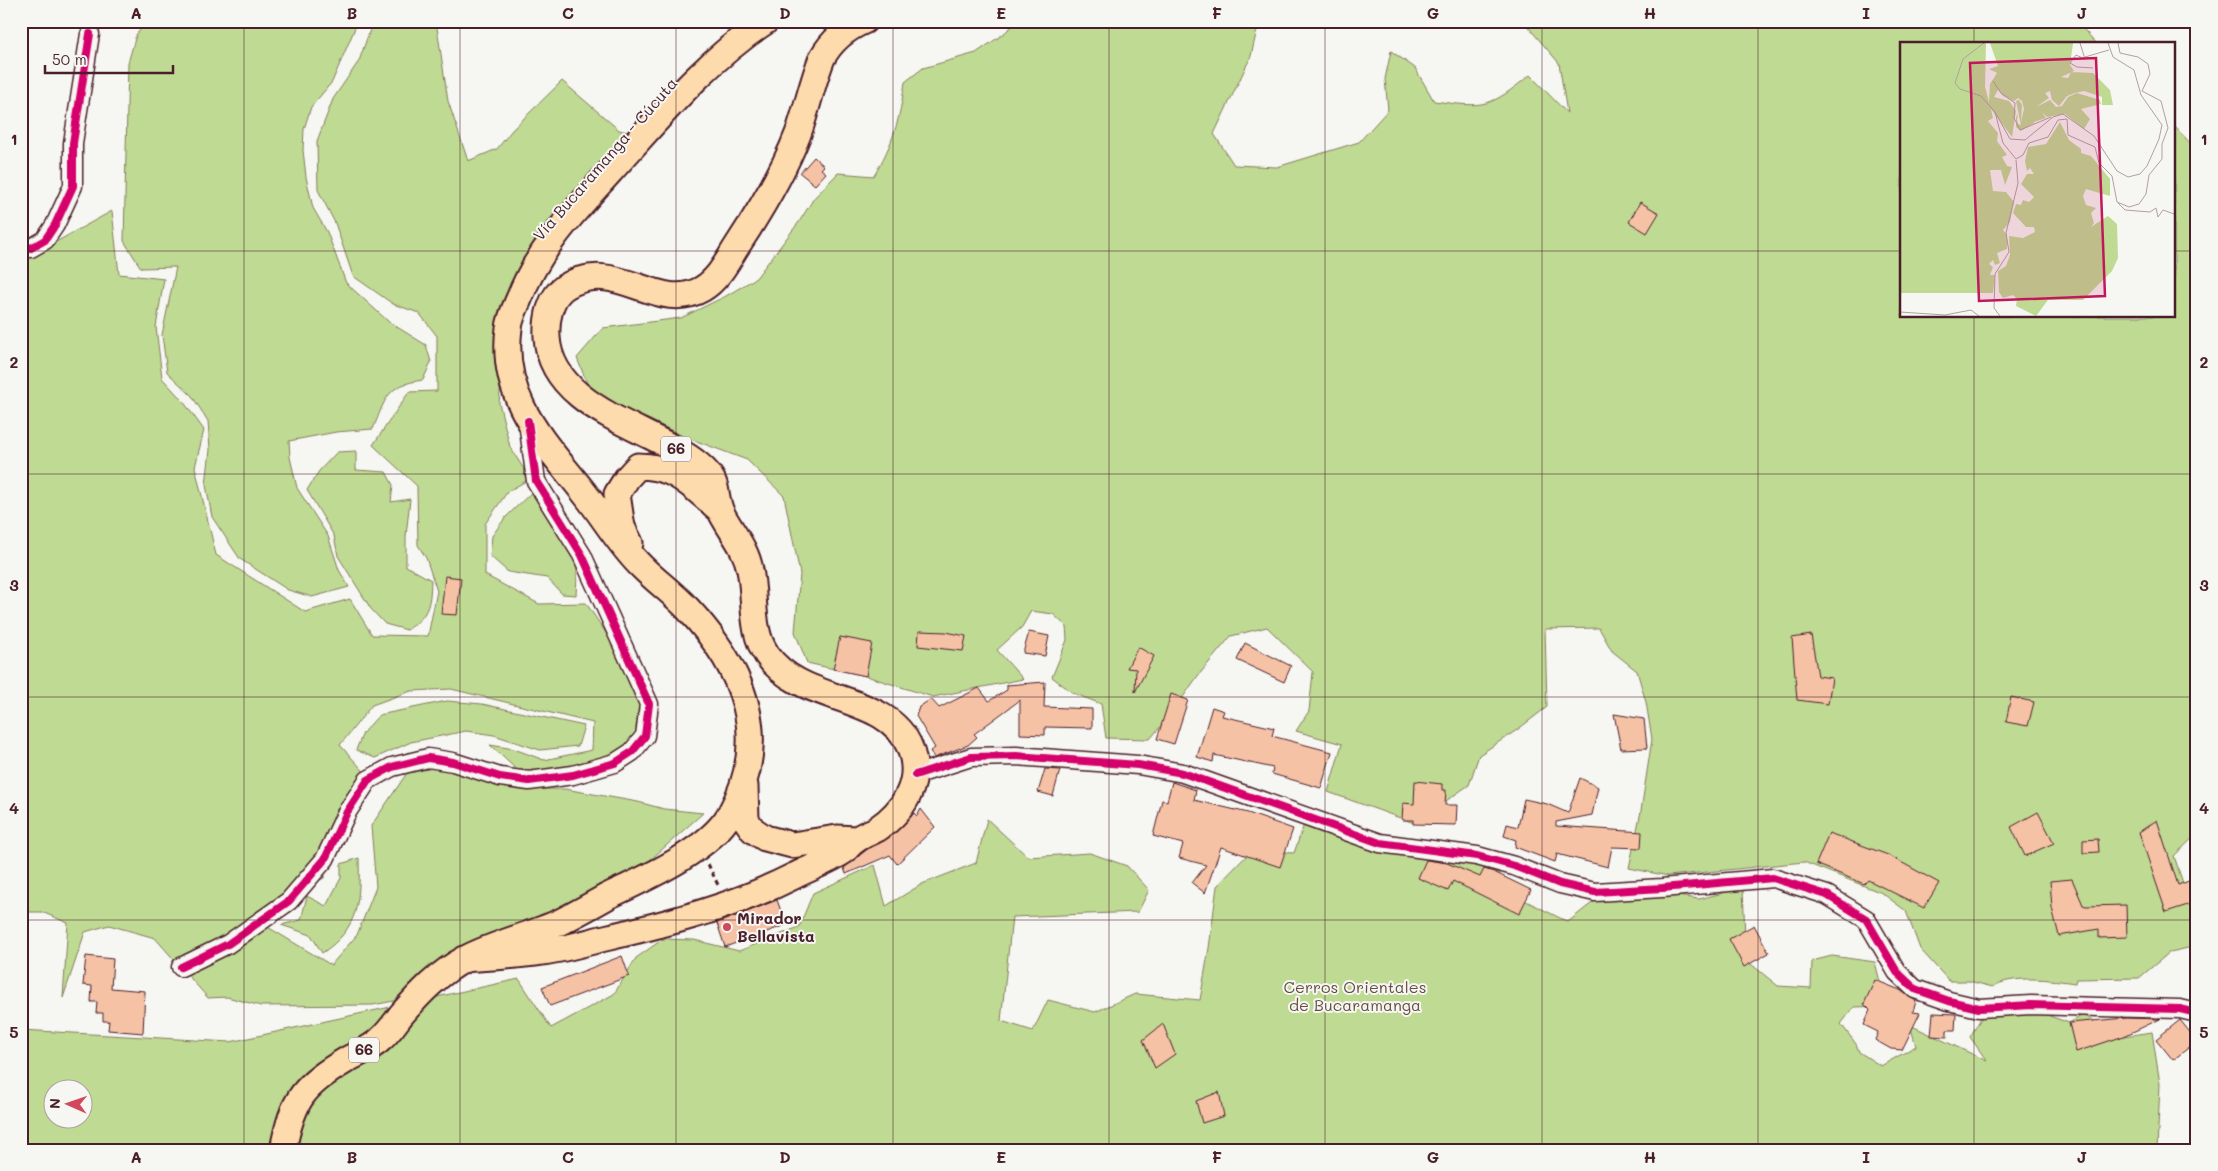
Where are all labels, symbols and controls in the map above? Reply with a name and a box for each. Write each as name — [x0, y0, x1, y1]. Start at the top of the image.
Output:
text: A — [130, 2, 142, 23]
text: B — [347, 2, 357, 23]
text: C — [562, 2, 574, 23]
text: D — [779, 2, 791, 23]
text: E — [996, 2, 1006, 23]
text: F — [1212, 2, 1222, 23]
text: G — [1427, 2, 1439, 23]
text: H — [1644, 2, 1656, 23]
text: I — [1862, 2, 1870, 23]
text: J — [2077, 2, 2087, 23]
scale bar — [45, 42, 172, 74]
inset map — [1900, 42, 2176, 318]
text: 50 m — [52, 49, 87, 69]
street label: Vía Bucaramanga - Cúcuta — [528, 73, 681, 245]
text: 1 — [10, 128, 18, 149]
text: 1 — [2200, 128, 2208, 149]
text: 2 — [10, 351, 19, 372]
text: 2 — [2200, 351, 2209, 372]
road number: 66 — [661, 436, 691, 462]
text: 3 — [9, 574, 19, 595]
text: 3 — [2199, 574, 2209, 595]
text: 4 — [9, 797, 19, 818]
text: 4 — [2199, 797, 2209, 818]
place label: Mirador Bellavista — [737, 907, 815, 946]
marker: Mirador Bellavista — [721, 921, 733, 933]
park label: Cerros Orientales de Bucaramanga — [1284, 976, 1426, 1015]
text: 5 — [9, 1021, 19, 1042]
text: 5 — [2199, 1021, 2209, 1042]
road number: 66 — [349, 1038, 379, 1062]
north arrow — [42, 1078, 92, 1128]
text: N — [45, 1098, 64, 1109]
text: A — [130, 1146, 142, 1167]
text: B — [347, 1146, 357, 1167]
text: C — [562, 1146, 574, 1167]
text: D — [779, 1146, 791, 1167]
text: E — [996, 1146, 1006, 1167]
text: F — [1212, 1146, 1222, 1167]
text: G — [1427, 1146, 1439, 1167]
text: H — [1644, 1146, 1656, 1167]
text: I — [1862, 1146, 1870, 1167]
text: J — [2077, 1146, 2087, 1167]

